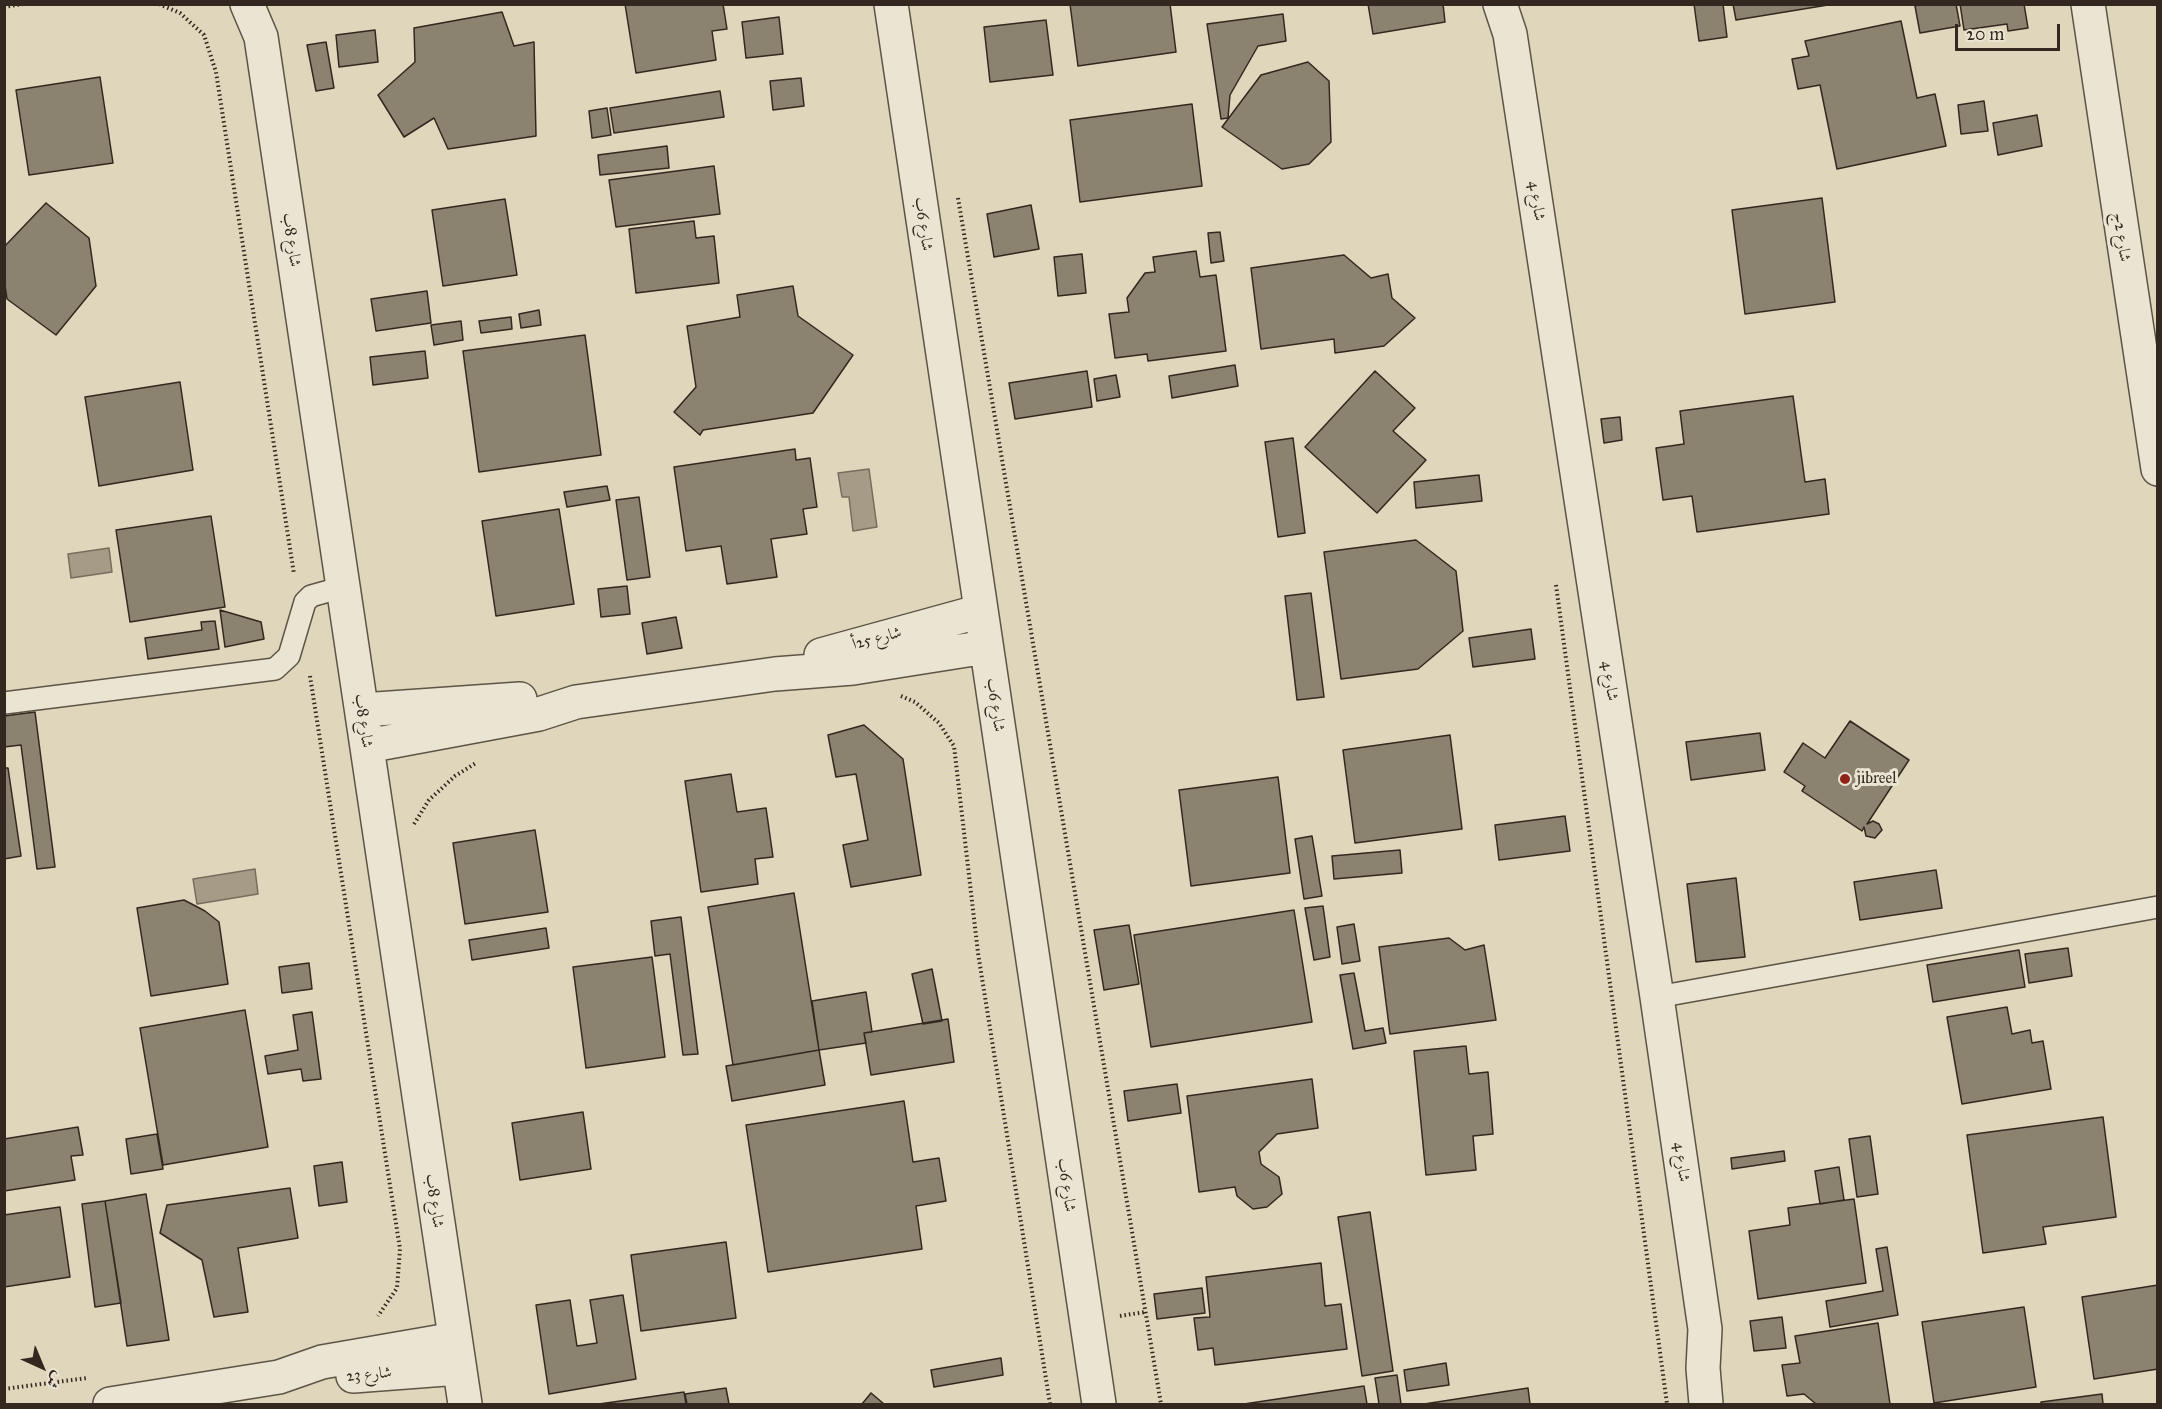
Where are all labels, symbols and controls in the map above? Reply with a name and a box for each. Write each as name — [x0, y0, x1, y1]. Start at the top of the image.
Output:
scale bar — [1958, 12, 2063, 50]
text: 20 m — [1966, 23, 2004, 45]
street label: شارع 4 — [1523, 180, 1549, 222]
street label: شارع 6ب — [910, 196, 936, 252]
street label: شارع 2ج — [2108, 211, 2134, 263]
street label: شارع 8ب — [278, 212, 304, 268]
street label: شارع 25أ — [850, 623, 904, 655]
street label: شارع 4 — [1596, 660, 1622, 702]
street label: شارع 6ب — [982, 677, 1008, 733]
street label: شارع 8ب — [350, 693, 376, 749]
place label: jibreel — [1857, 769, 1896, 789]
marker: jibreel — [1838, 772, 1852, 786]
street label: شارع 4 — [1669, 1141, 1693, 1183]
street label: شارع 6ب — [1053, 1157, 1079, 1213]
street label: شارع 8ب — [421, 1173, 447, 1229]
north arrow — [12, 1337, 72, 1397]
street label: شارع 23 — [345, 1363, 393, 1387]
text: ش — [43, 1368, 67, 1393]

